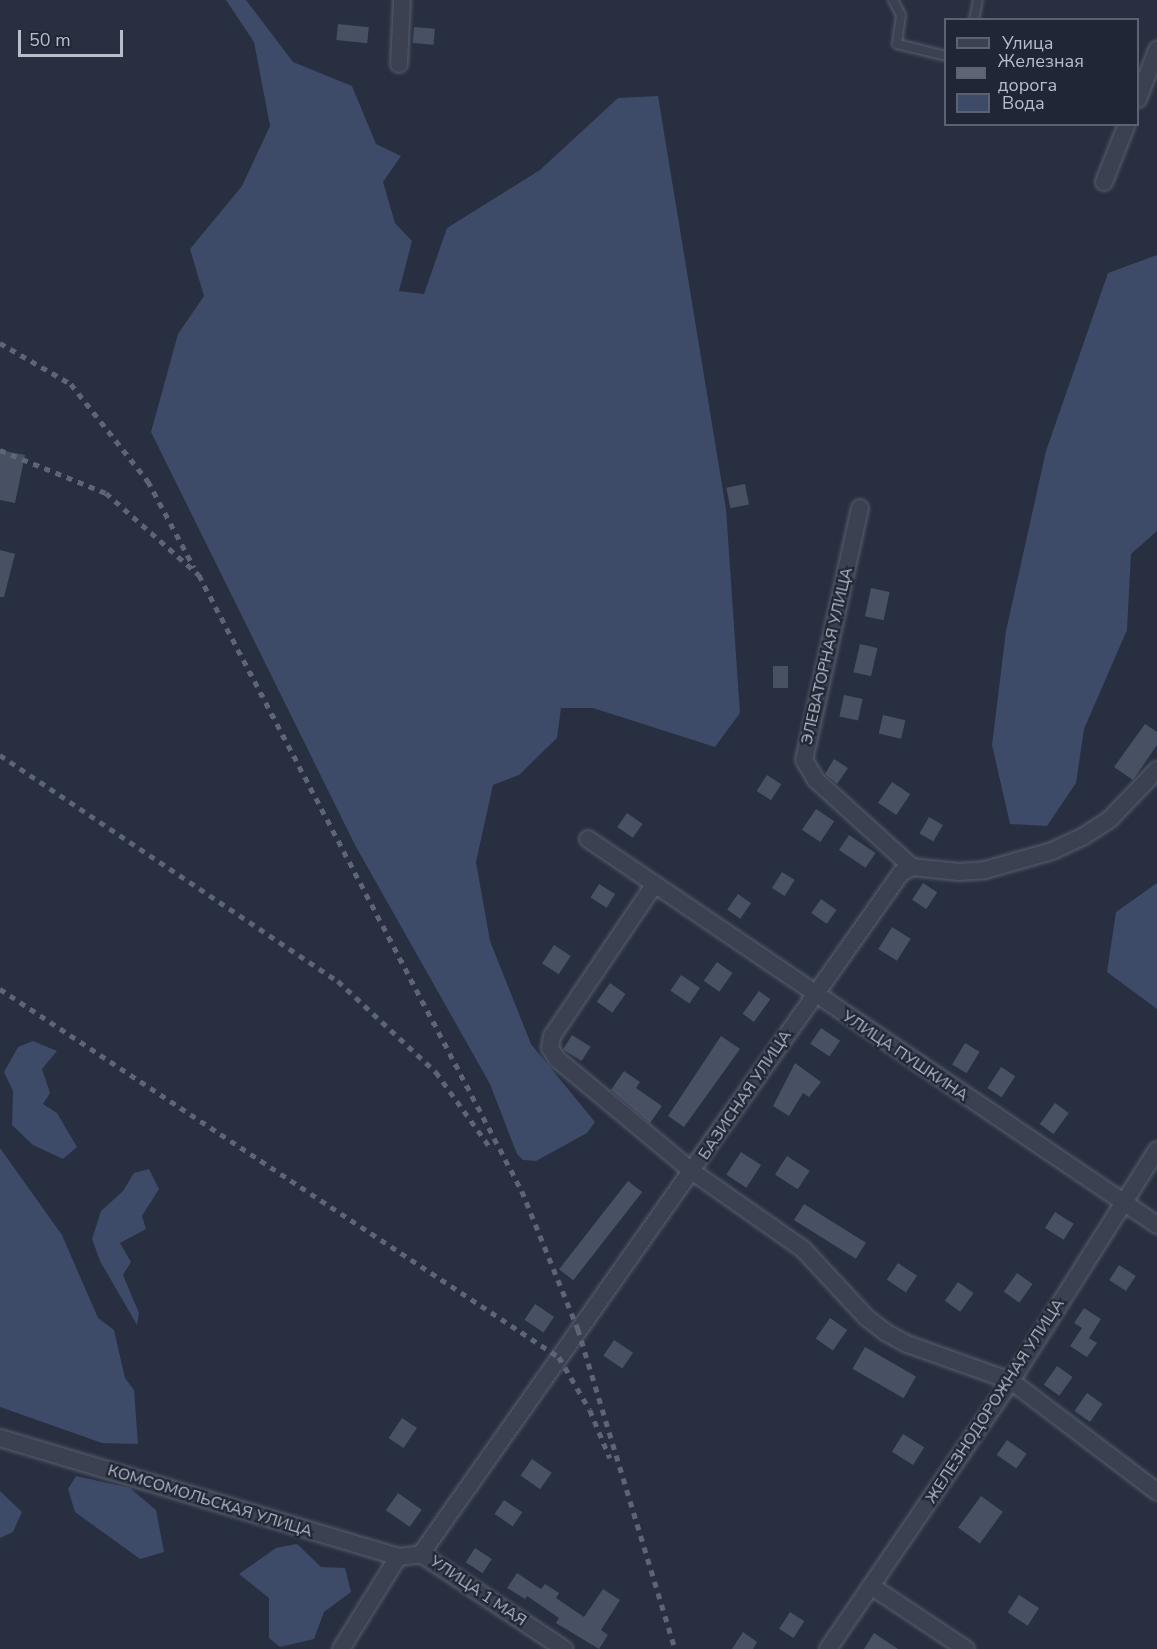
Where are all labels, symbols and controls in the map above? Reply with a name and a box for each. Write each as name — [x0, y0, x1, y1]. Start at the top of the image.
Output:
scale bar — [21, 18, 126, 56]
legend — [944, 18, 1139, 126]
text: 50 m — [29, 28, 71, 52]
text: Улица — [1002, 31, 1053, 55]
text: Железная дорога — [998, 49, 1084, 97]
text: Вода — [1002, 91, 1045, 115]
street label: ЭЛЕВАТОРНАЯ УЛИЦА — [797, 566, 857, 746]
street label: УЛИЦА ПУШКИНА — [838, 1007, 972, 1105]
street label: БАЗИСНАЯ УЛИЦА — [695, 1027, 795, 1163]
street label: ЖЕЛЕЗНОДОРОЖНАЯ УЛИЦА — [922, 1295, 1068, 1507]
street label: КОМСОМОЛЬСКАЯ УЛИЦА — [105, 1461, 315, 1541]
street label: УЛИЦА 1 МАЯ — [426, 1552, 530, 1630]

